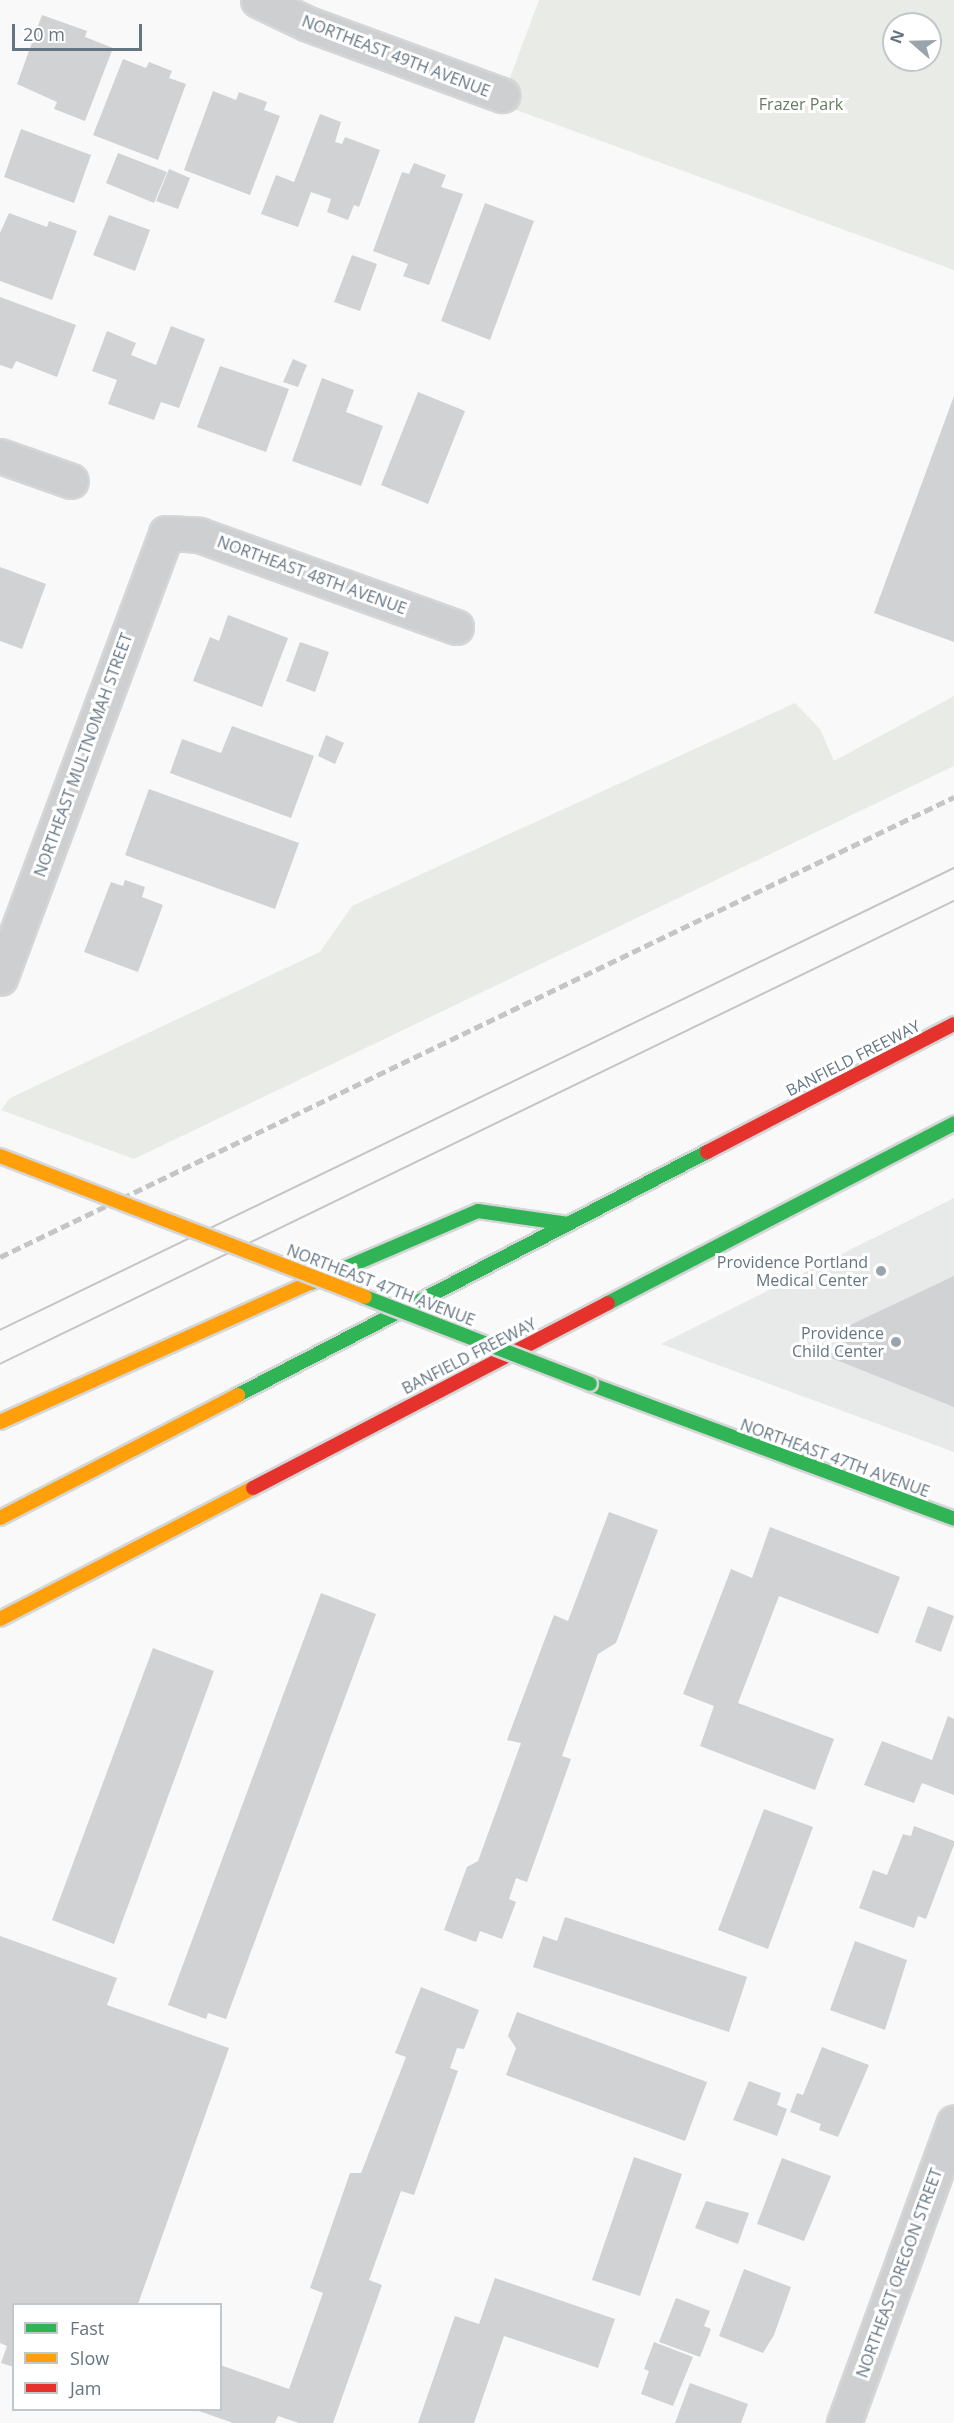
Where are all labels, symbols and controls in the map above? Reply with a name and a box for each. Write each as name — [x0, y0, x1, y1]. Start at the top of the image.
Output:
street label: NORTHEAST 49TH AVENUE — [299, 11, 493, 101]
scale bar — [15, 12, 146, 50]
north arrow — [882, 12, 942, 72]
text: 20 m — [23, 22, 65, 46]
text: N — [884, 27, 910, 46]
park label: Frazer Park — [759, 94, 843, 114]
street label: NORTHEAST 48TH AVENUE — [215, 532, 409, 618]
street label: NORTHEAST MULTNOMAH STREET — [30, 631, 136, 879]
street label: BANFIELD FREEWAY — [783, 1016, 923, 1100]
street label: NORTHEAST 47TH AVENUE — [284, 1240, 478, 1330]
place label: Providence Portland Medical Center — [717, 1252, 868, 1290]
marker: Providence Portland Medical Center — [872, 1262, 890, 1280]
street label: BANFIELD FREEWAY — [399, 1314, 539, 1398]
place label: Providence Child Center — [792, 1323, 884, 1361]
marker: Providence Child Center — [889, 1335, 903, 1349]
street label: NORTHEAST 47TH AVENUE — [738, 1415, 932, 1501]
street label: NORTHEAST OREGON STREET — [852, 2166, 946, 2380]
legend — [12, 2303, 222, 2411]
text: Fast — [70, 2316, 104, 2340]
text: Slow — [70, 2346, 109, 2370]
text: Jam — [70, 2376, 102, 2400]

